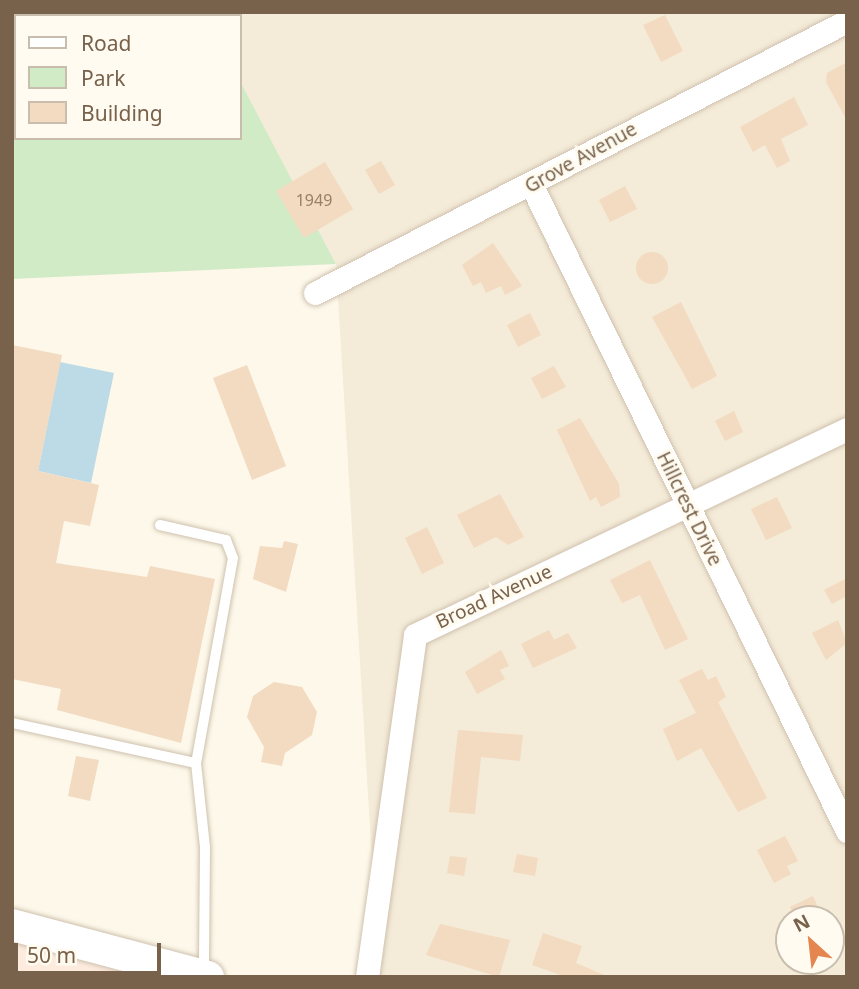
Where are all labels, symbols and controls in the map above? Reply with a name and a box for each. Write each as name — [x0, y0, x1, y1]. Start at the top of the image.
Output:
legend — [14, 14, 242, 140]
text: Road — [81, 29, 131, 57]
text: Park — [81, 64, 125, 92]
text: Building — [81, 99, 163, 127]
street label: Grove Avenue — [521, 118, 641, 198]
house number: 1949 — [296, 190, 332, 210]
street label: Hillcrest Drive — [652, 448, 726, 570]
street label: Broad Avenue — [432, 560, 556, 634]
north arrow — [775, 905, 845, 975]
text: N — [789, 908, 814, 938]
scale bar — [18, 930, 164, 974]
text: 50 m — [27, 941, 76, 969]

